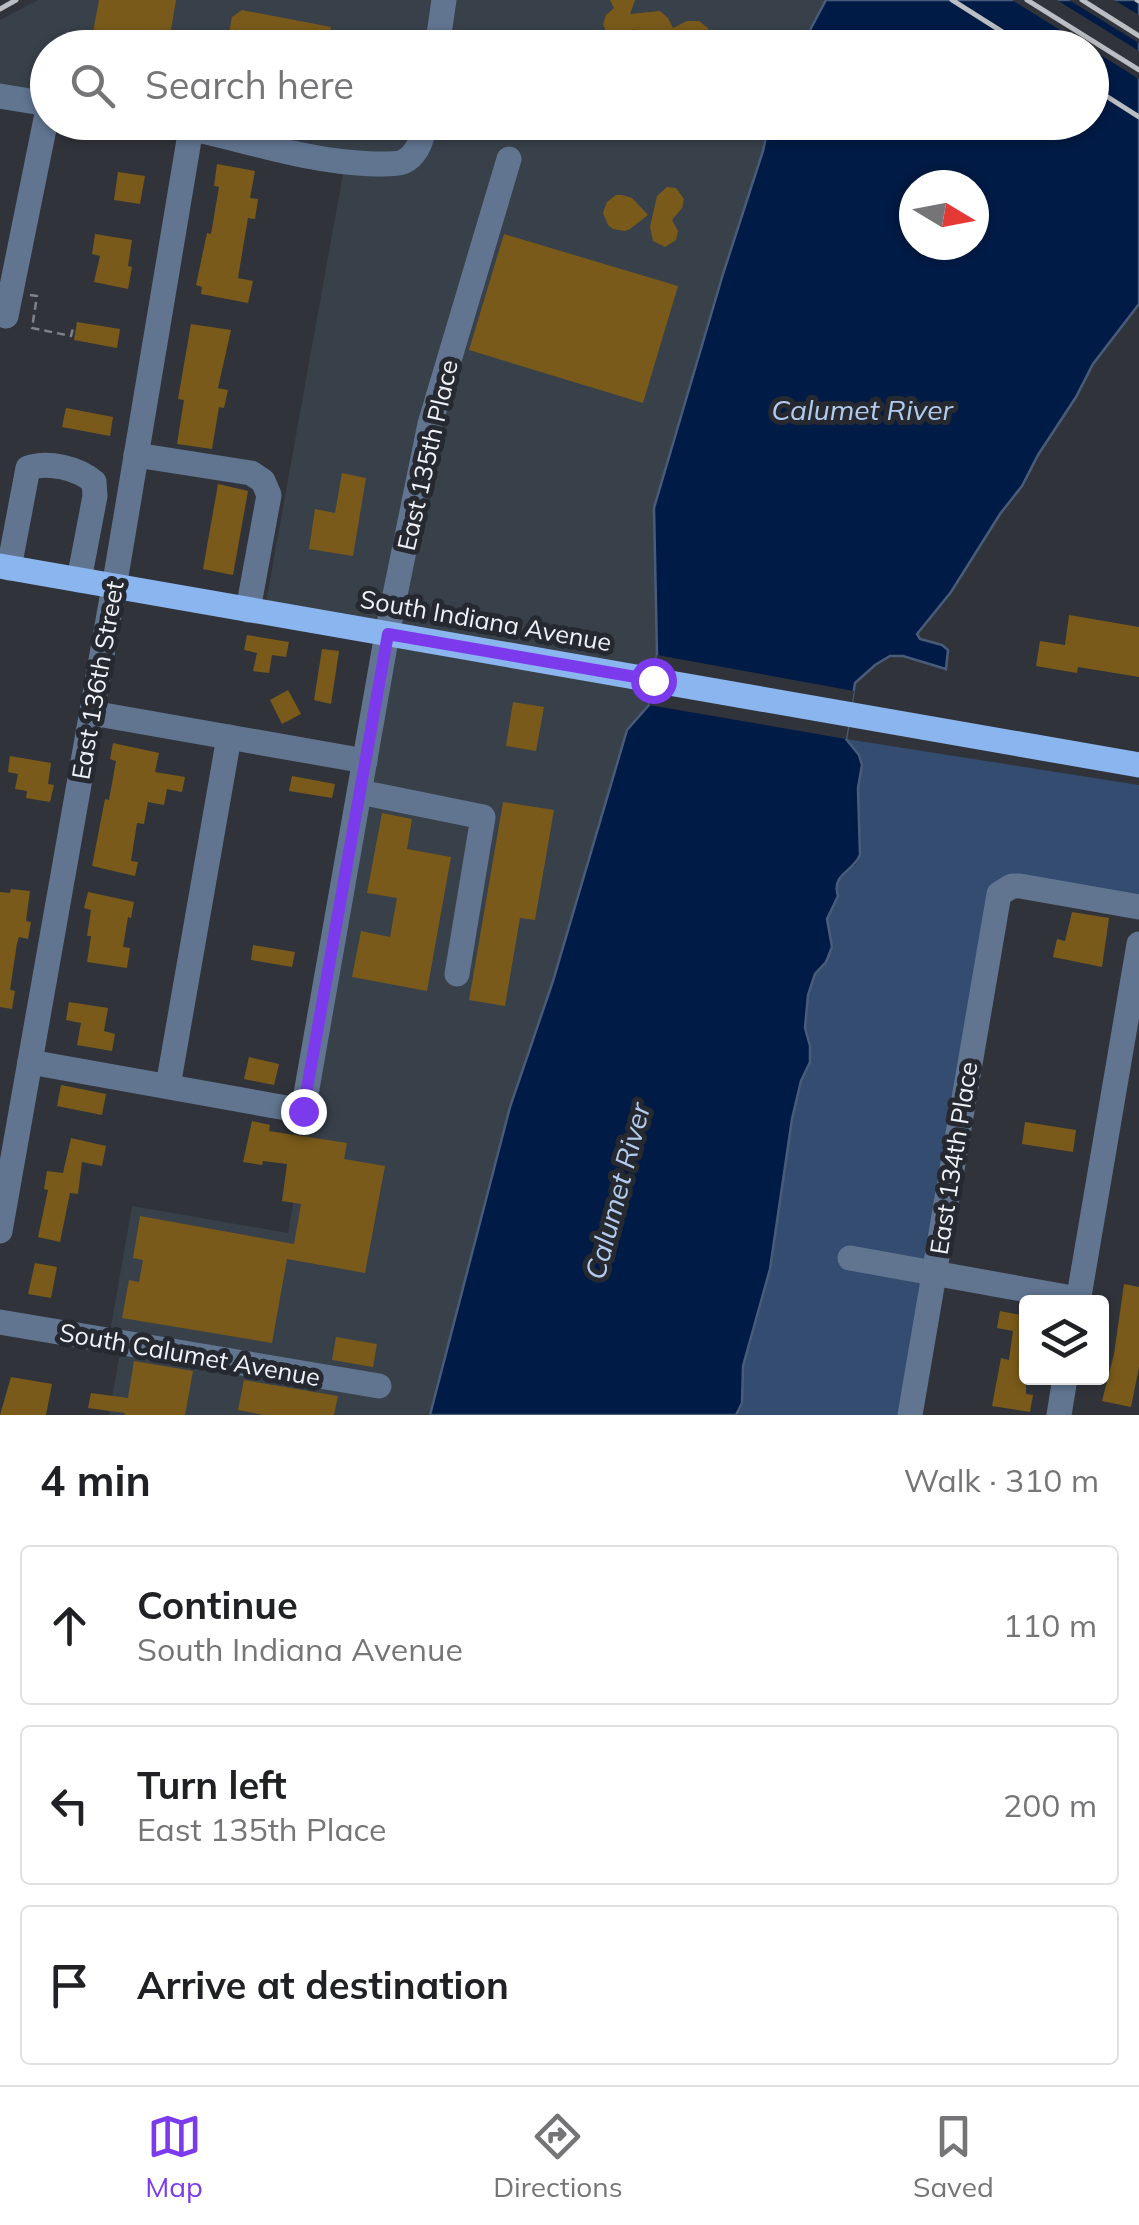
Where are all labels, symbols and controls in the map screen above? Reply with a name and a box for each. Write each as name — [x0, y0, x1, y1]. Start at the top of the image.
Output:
search box — [30, 30, 1109, 140]
icon: search — [65, 58, 120, 113]
text: Search here — [145, 61, 354, 109]
north arrow — [899, 170, 989, 260]
street label: East 135th Place — [390, 357, 464, 553]
water label: Calumet River — [771, 392, 954, 427]
street label: East 136th Street — [64, 578, 130, 782]
street label: South Indiana Avenue — [358, 583, 614, 657]
route start — [631, 658, 677, 704]
street label: East 134th Place — [922, 1059, 984, 1257]
route end — [281, 1089, 327, 1135]
water label: Calumet River — [577, 1097, 658, 1283]
map controls — [1019, 1295, 1109, 1385]
button: layers — [1019, 1295, 1109, 1385]
street label: South Calumet Avenue — [57, 1316, 323, 1392]
text: 4 min — [40, 1454, 151, 1507]
text: Walk · 310 m — [904, 1460, 1099, 1500]
text: Continue — [137, 1581, 298, 1629]
icon: ahead — [42, 1598, 97, 1653]
text: 110 m — [1003, 1605, 1097, 1645]
text: South Indiana Avenue — [137, 1629, 463, 1669]
text: Turn left — [137, 1761, 287, 1809]
icon: left — [42, 1778, 97, 1833]
text: 200 m — [1003, 1785, 1097, 1825]
text: East 135th Place — [137, 1809, 387, 1849]
icon: arrive — [42, 1958, 97, 2013]
text: Arrive at destination — [137, 1961, 509, 2009]
tab: Map — [145, 2109, 203, 2204]
tab: Directions — [493, 2109, 623, 2204]
tab: Saved — [913, 2109, 994, 2204]

